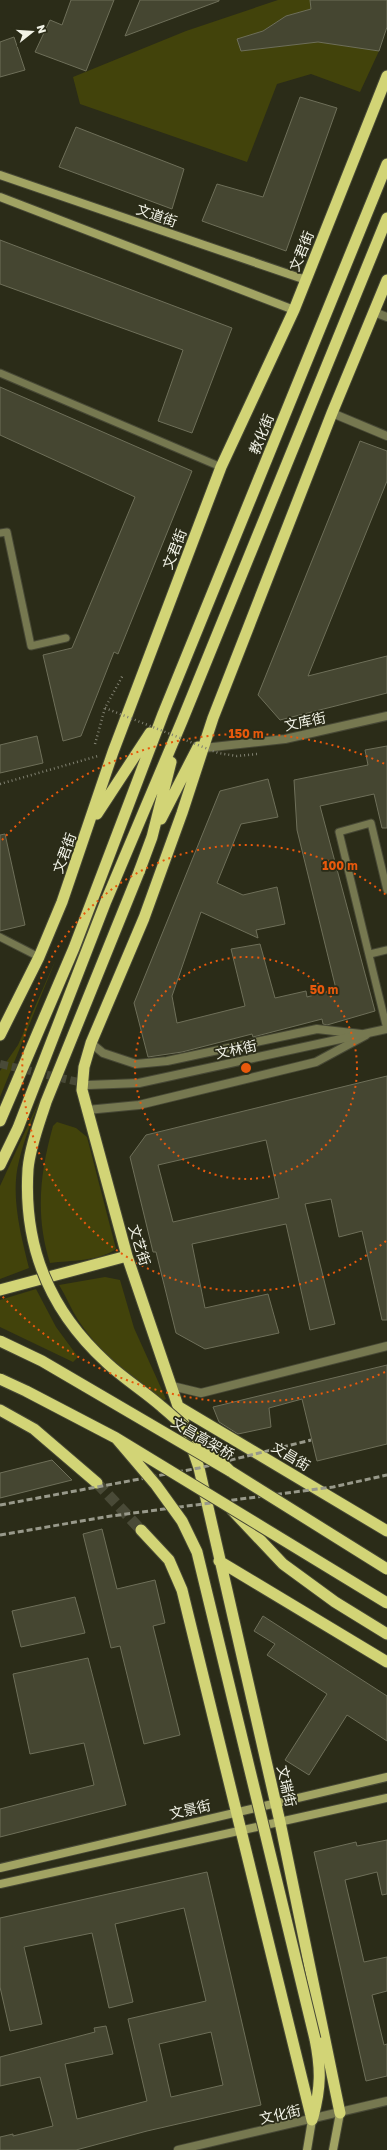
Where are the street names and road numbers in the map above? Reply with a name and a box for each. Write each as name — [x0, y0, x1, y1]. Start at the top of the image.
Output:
street label: 文道街 — [134, 200, 180, 230]
street label: 文君街 — [285, 228, 317, 274]
street label: 教化街 — [245, 411, 277, 457]
street label: 文君街 — [159, 526, 189, 572]
street label: 文库街 — [283, 708, 327, 734]
street label: 文君街 — [49, 830, 79, 876]
street label: 文林街 — [214, 1036, 258, 1062]
street label: 文艺街 — [126, 1222, 154, 1268]
street label: 文昌高架桥 — [168, 1413, 238, 1463]
street label: 文昌街 — [269, 1438, 313, 1474]
street label: 文瑞街 — [274, 1764, 300, 1808]
street label: 文景街 — [168, 1796, 212, 1822]
street label: 文化街 — [258, 2101, 302, 2127]

